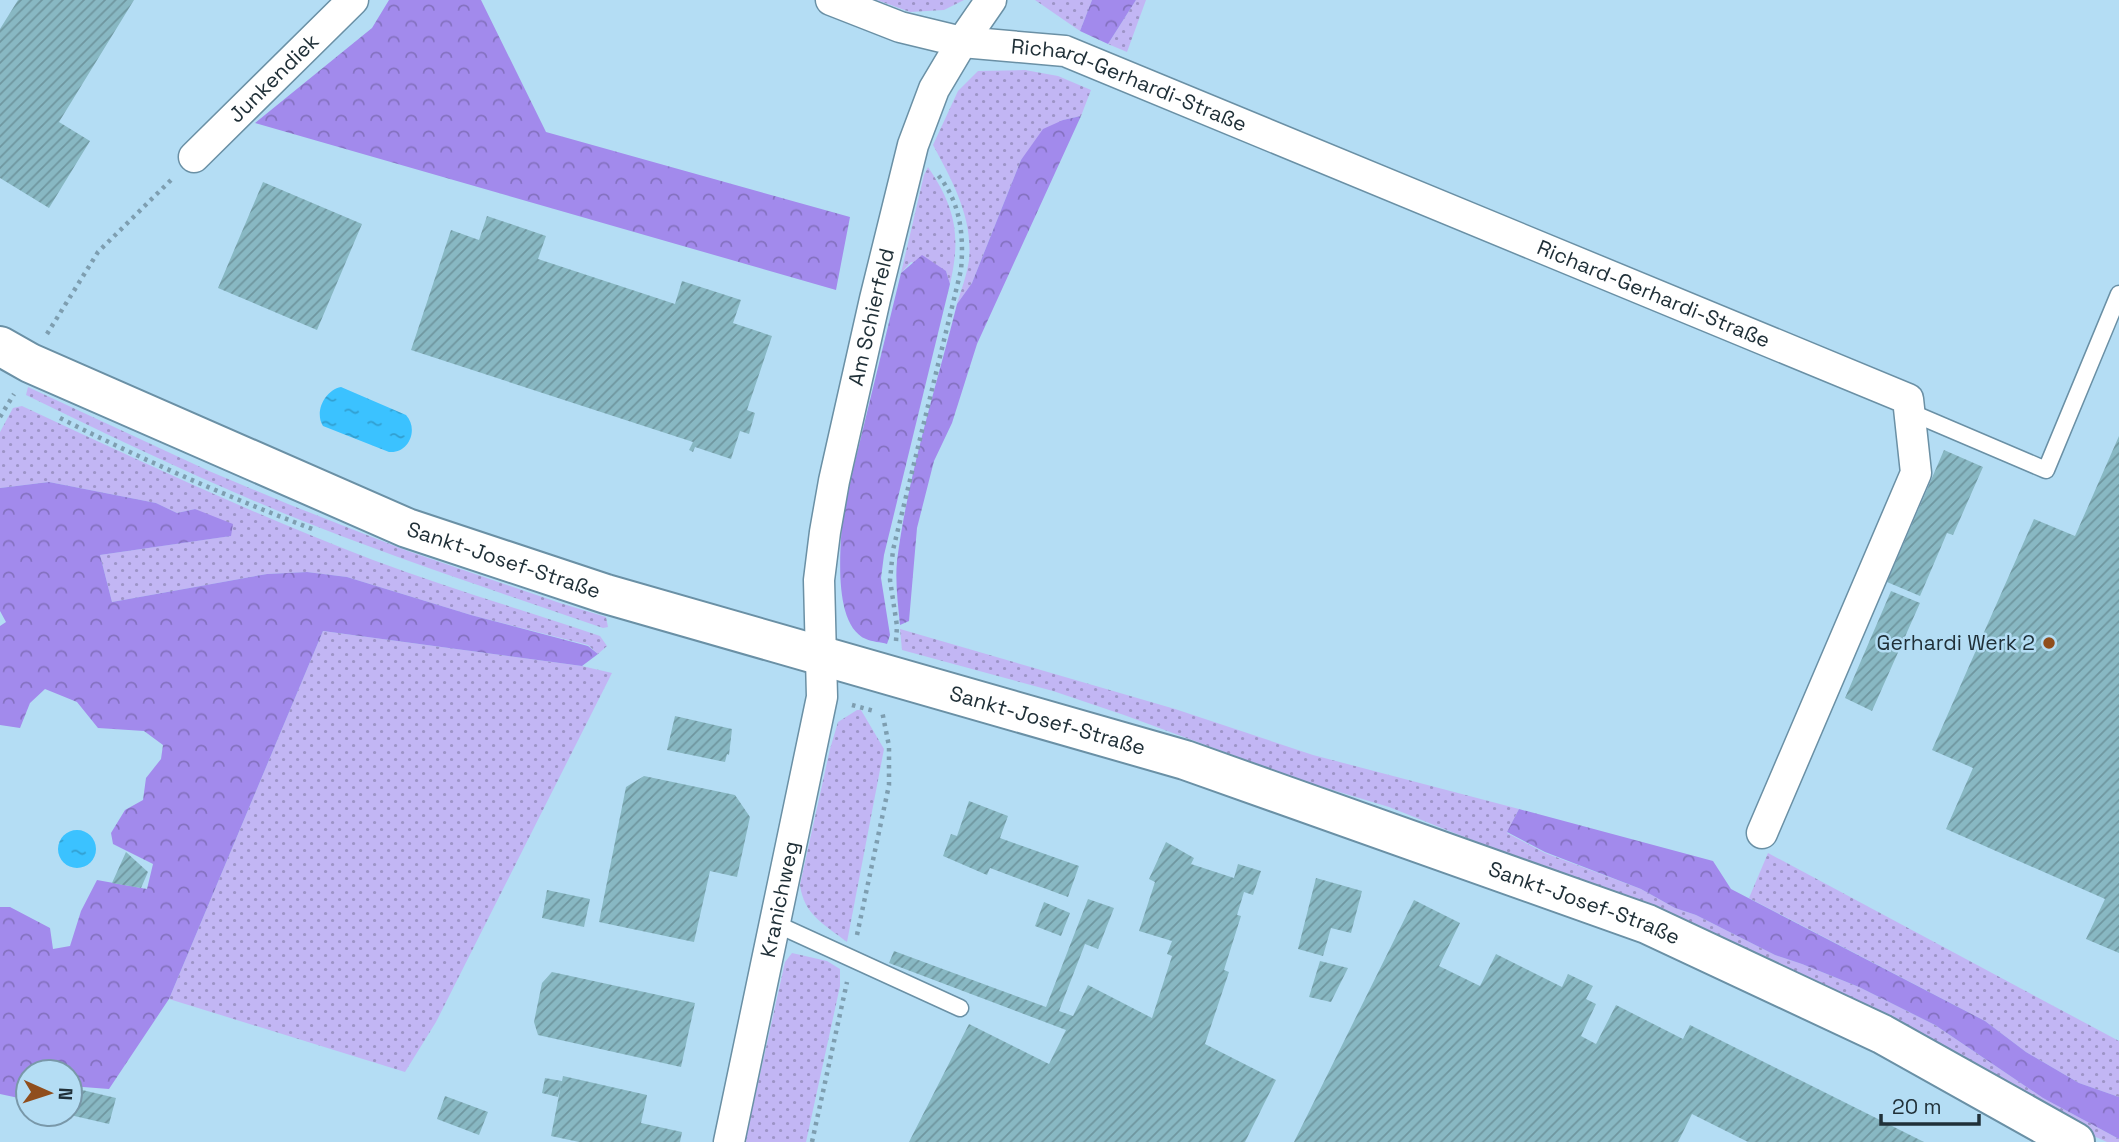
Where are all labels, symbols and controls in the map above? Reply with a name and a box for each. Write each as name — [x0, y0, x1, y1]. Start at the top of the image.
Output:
street label: Junkendiek — [223, 28, 324, 128]
street label: Richard-Gerhardi-Straße — [1010, 32, 1251, 138]
street label: Richard-Gerhardi-Straße — [1533, 233, 1774, 354]
street label: Am Schierfeld — [842, 245, 900, 388]
street label: Sankt-Josef-Straße — [404, 515, 604, 604]
place label: Gerhardi Werk 2 — [1877, 629, 2035, 656]
marker: Gerhardi Werk 2 — [2041, 635, 2057, 651]
street label: Sankt-Josef-Straße — [947, 679, 1149, 761]
street label: Kranichweg — [754, 838, 805, 960]
street label: Sankt-Josef-Straße — [1485, 855, 1685, 951]
north arrow — [14, 1058, 84, 1128]
scale bar — [1881, 1082, 1979, 1126]
text: N — [53, 1087, 78, 1101]
text: 20 m — [1892, 1093, 1942, 1120]

